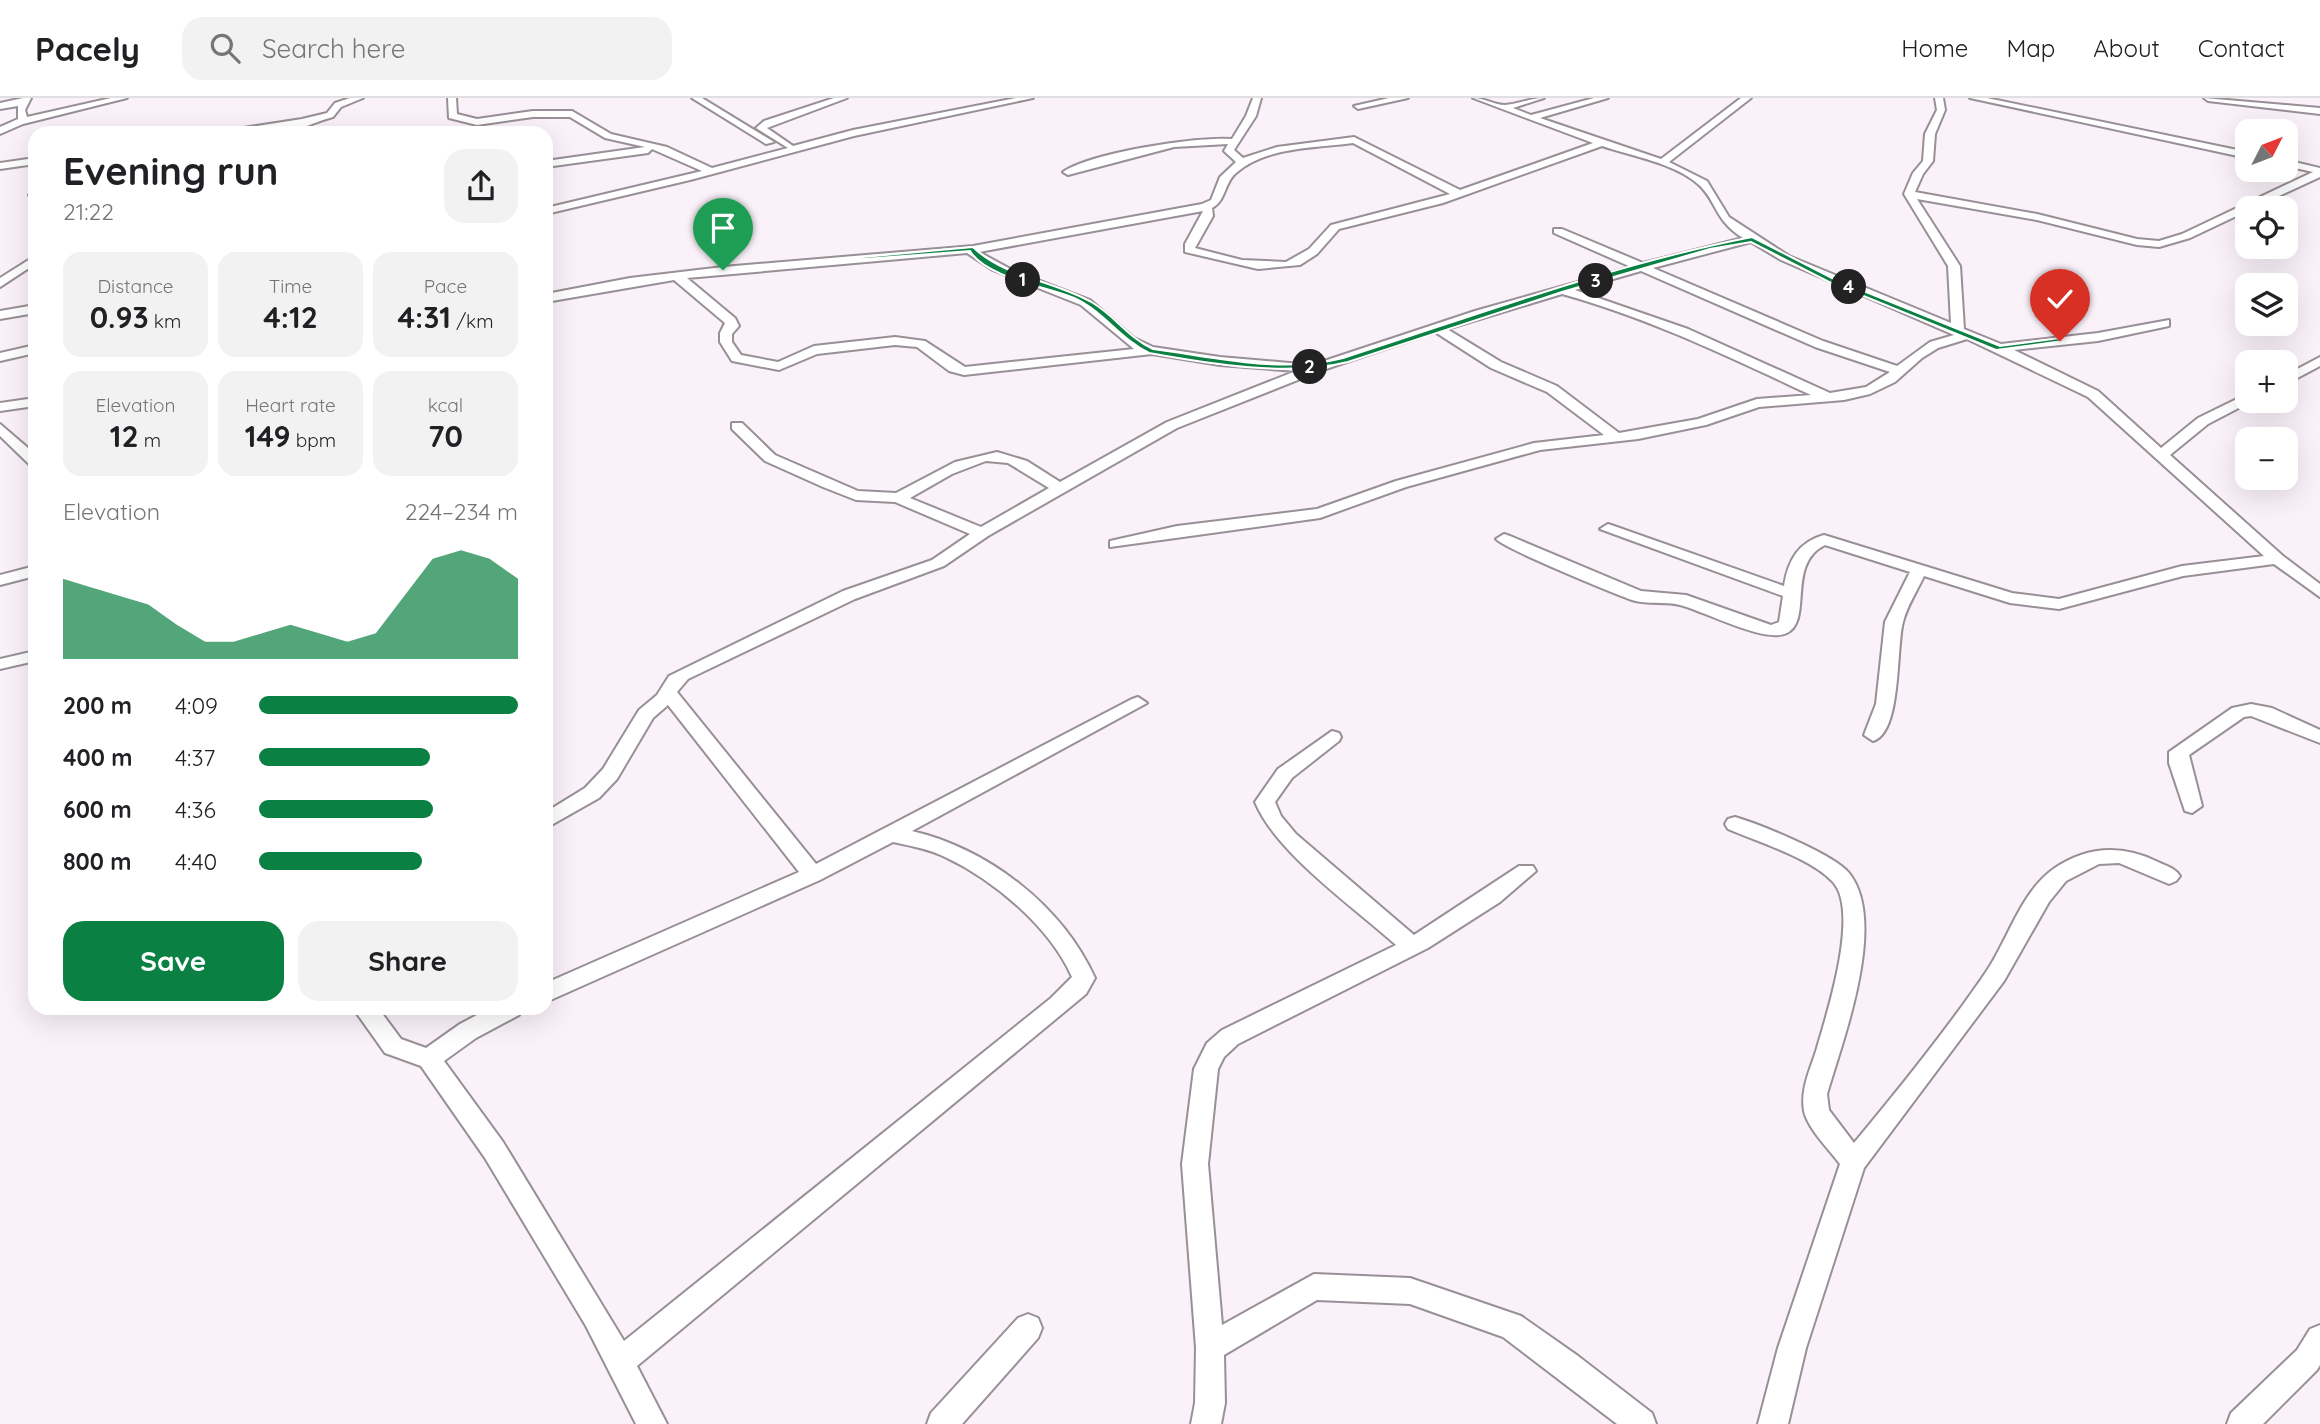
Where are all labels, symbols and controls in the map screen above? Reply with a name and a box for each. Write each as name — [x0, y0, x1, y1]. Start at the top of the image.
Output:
search box — [182, 17, 672, 80]
text: Pacely — [35, 28, 140, 69]
icon: search — [206, 29, 244, 67]
text: Search here — [262, 32, 405, 65]
text: Home — [1901, 33, 1968, 63]
text: Map — [2006, 33, 2055, 63]
text: About — [2093, 33, 2160, 63]
text: Contact — [2198, 33, 2285, 63]
north arrow — [2235, 119, 2298, 182]
map controls — [2235, 119, 2298, 490]
text: Evening run — [63, 147, 278, 195]
button: share — [444, 149, 518, 223]
button: locate — [2235, 196, 2298, 259]
text: 21:22 — [63, 197, 114, 226]
pin — [693, 198, 753, 270]
icon: arrive — [704, 209, 742, 247]
pin: 1 — [1006, 262, 1040, 298]
pin: 3 — [1578, 264, 1614, 298]
text: 1 — [1019, 267, 1026, 291]
text: 3 — [1590, 268, 1601, 292]
pin — [2030, 269, 2090, 341]
pin: 4 — [1832, 270, 1867, 304]
button: layers — [2235, 273, 2298, 336]
text: Distance — [97, 274, 174, 298]
text: Time — [269, 274, 312, 298]
text: Pace — [424, 274, 467, 298]
text: 4 — [1843, 274, 1854, 298]
icon: check — [2041, 280, 2079, 318]
text: 0.93 — [90, 298, 149, 336]
text: 4:12 — [263, 298, 318, 336]
text: 4:31 — [397, 298, 451, 336]
text: km — [149, 309, 181, 333]
text: /km — [451, 309, 494, 333]
pin: 2 — [1292, 350, 1328, 384]
button: + — [2235, 350, 2298, 413]
text: 2 — [1304, 354, 1315, 378]
text: Elevation — [95, 393, 176, 417]
text: Heart rate — [245, 393, 336, 417]
text: kcal — [428, 393, 463, 417]
text: 12 — [110, 417, 139, 455]
text: 149 — [245, 417, 291, 455]
text: 70 — [428, 417, 463, 455]
button: − — [2235, 427, 2298, 490]
text: m — [139, 428, 161, 452]
text: bpm — [291, 428, 336, 452]
text: Elevation — [63, 497, 160, 526]
text: 224–234 m — [405, 497, 518, 526]
text: 200 m — [63, 691, 132, 720]
text: 4:09 — [175, 691, 218, 720]
text: 400 m — [63, 743, 132, 772]
text: 4:37 — [175, 743, 215, 772]
text: 600 m — [63, 795, 132, 824]
text: 4:36 — [175, 795, 216, 824]
text: 800 m — [63, 847, 132, 876]
text: 4:40 — [175, 847, 217, 876]
button: Save — [63, 921, 284, 1001]
button: Share — [298, 921, 518, 1001]

